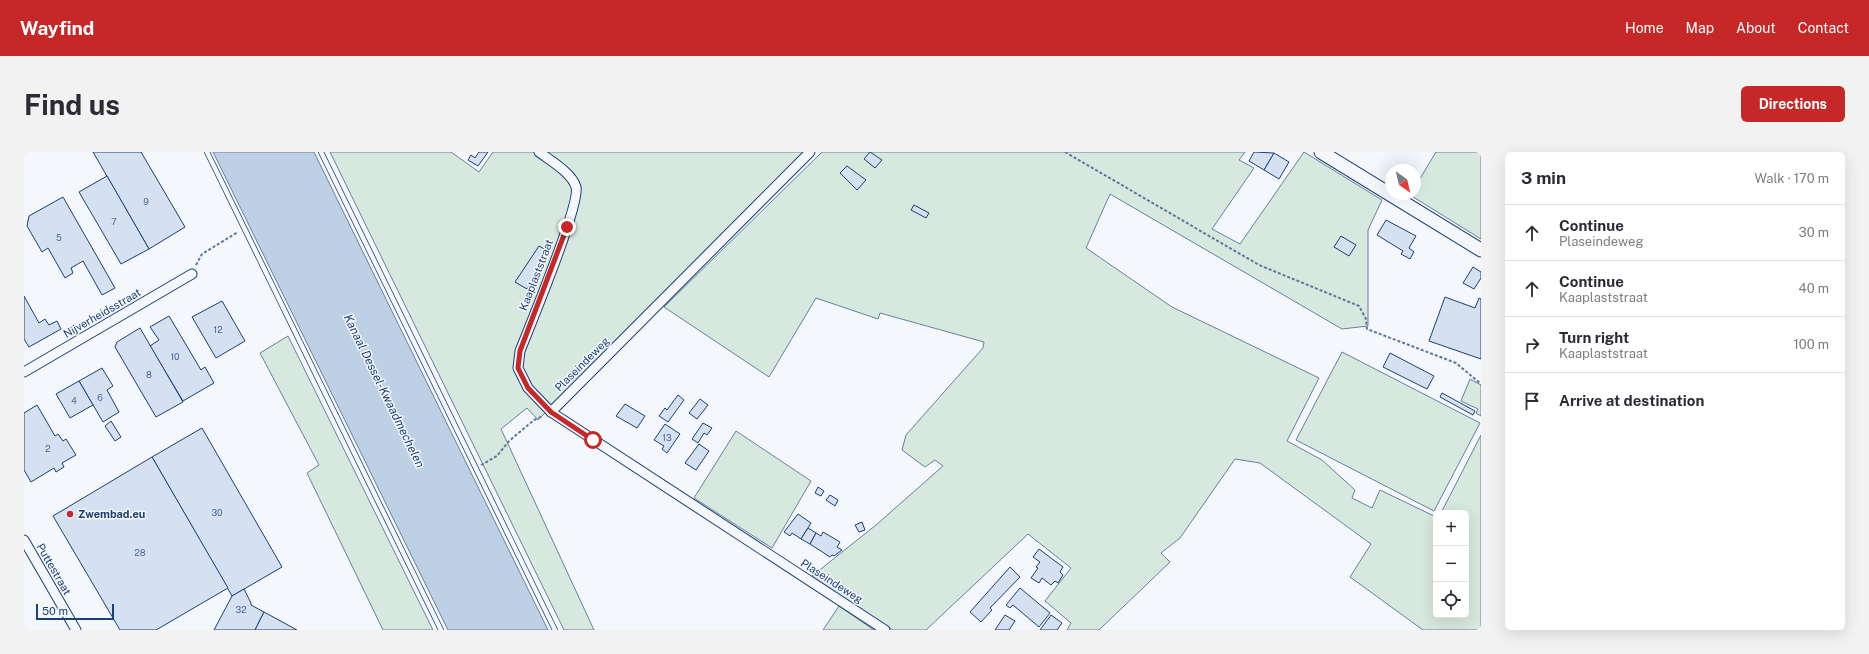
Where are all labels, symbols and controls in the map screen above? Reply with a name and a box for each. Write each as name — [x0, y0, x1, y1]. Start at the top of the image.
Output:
text: Wayfind — [20, 17, 94, 39]
text: Home — [1625, 20, 1664, 36]
text: Map — [1686, 20, 1714, 36]
text: About — [1736, 20, 1776, 36]
text: Contact — [1798, 20, 1849, 36]
button: Directions — [1741, 86, 1845, 122]
text: Find us — [24, 88, 120, 121]
north arrow — [1385, 164, 1421, 200]
text: 3 min — [1521, 168, 1566, 188]
text: Walk · 170 m — [1754, 171, 1829, 186]
house number: 9 — [143, 196, 149, 207]
house number: 7 — [111, 216, 117, 227]
text: Continue — [1559, 217, 1624, 234]
route end — [558, 218, 576, 236]
icon: ahead — [1521, 222, 1543, 244]
text: 30 m — [1799, 225, 1829, 240]
house number: 5 — [56, 232, 62, 243]
text: Plaseindeweg — [1559, 234, 1643, 249]
street label: Kaaplaststraat — [517, 238, 555, 312]
text: Continue — [1559, 273, 1624, 290]
icon: ahead — [1521, 278, 1543, 300]
text: 40 m — [1798, 281, 1829, 296]
street label: Nijverheidsstraat — [61, 286, 143, 340]
text: Kaaplaststraat — [1559, 290, 1648, 305]
water label: Kanaal Dessel-Kwaadmechelen — [341, 312, 427, 470]
house number: 12 — [213, 324, 223, 335]
text: Turn right — [1559, 329, 1629, 346]
street label: Plaseindeweg — [552, 334, 612, 394]
icon: right — [1521, 334, 1543, 356]
text: 100 m — [1793, 337, 1829, 352]
text: Kaaplaststraat — [1559, 346, 1648, 361]
house number: 10 — [170, 351, 180, 362]
house number: 8 — [146, 369, 152, 380]
icon: arrive — [1521, 390, 1543, 412]
house number: 6 — [97, 392, 103, 403]
text: Arrive at destination — [1559, 392, 1704, 409]
house number: 4 — [71, 395, 77, 406]
route start — [584, 431, 602, 449]
house number: 13 — [662, 432, 672, 443]
house number: 2 — [45, 443, 51, 454]
house number: 30 — [211, 507, 223, 518]
place label: Zwembad.eu — [78, 508, 145, 520]
marker: Zwembad.eu — [65, 509, 75, 519]
map controls — [1433, 510, 1469, 618]
button: + — [1433, 510, 1469, 546]
street label: Puttestraat — [34, 541, 74, 597]
button: − — [1433, 546, 1469, 582]
house number: 28 — [134, 547, 146, 558]
street label: Plaseindeweg — [799, 557, 865, 606]
button: locate — [1433, 582, 1469, 618]
scale bar — [36, 602, 114, 621]
house number: 32 — [235, 604, 247, 615]
text: 50 m — [42, 605, 68, 617]

